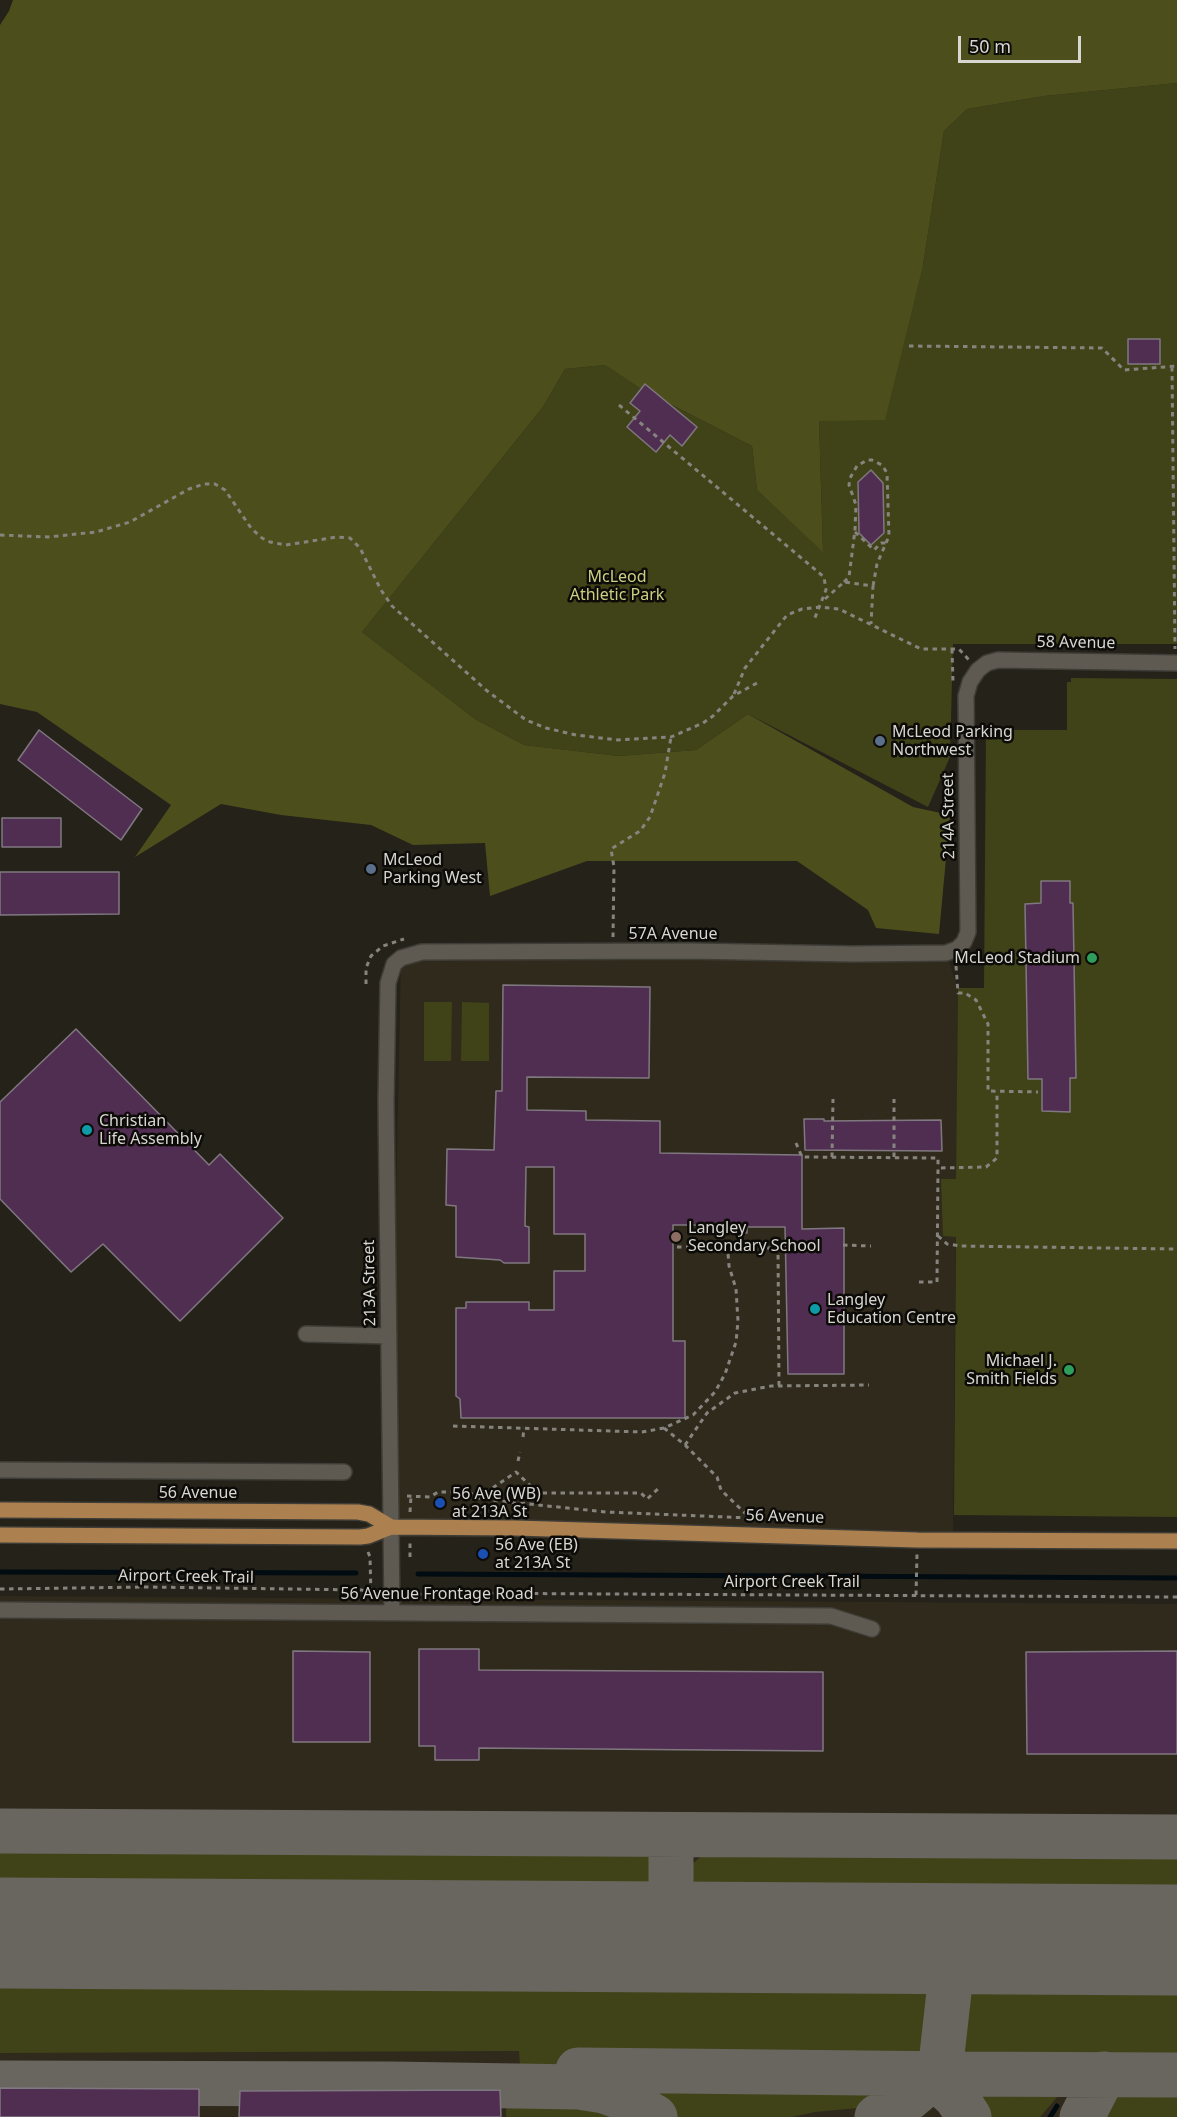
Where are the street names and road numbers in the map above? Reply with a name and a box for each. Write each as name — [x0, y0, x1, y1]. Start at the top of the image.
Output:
street label: 58 Avenue — [1037, 633, 1115, 653]
street label: 214A Street — [939, 773, 959, 859]
street label: 57A Avenue — [629, 924, 717, 944]
street label: 213A Street — [360, 1240, 380, 1326]
street label: 56 Avenue — [159, 1483, 237, 1503]
street label: 56 Avenue — [745, 1506, 825, 1528]
street label: Airport Creek Trail — [118, 1566, 254, 1588]
street label: Airport Creek Trail — [724, 1572, 860, 1592]
street label: 56 Avenue Frontage Road — [340, 1584, 534, 1604]

